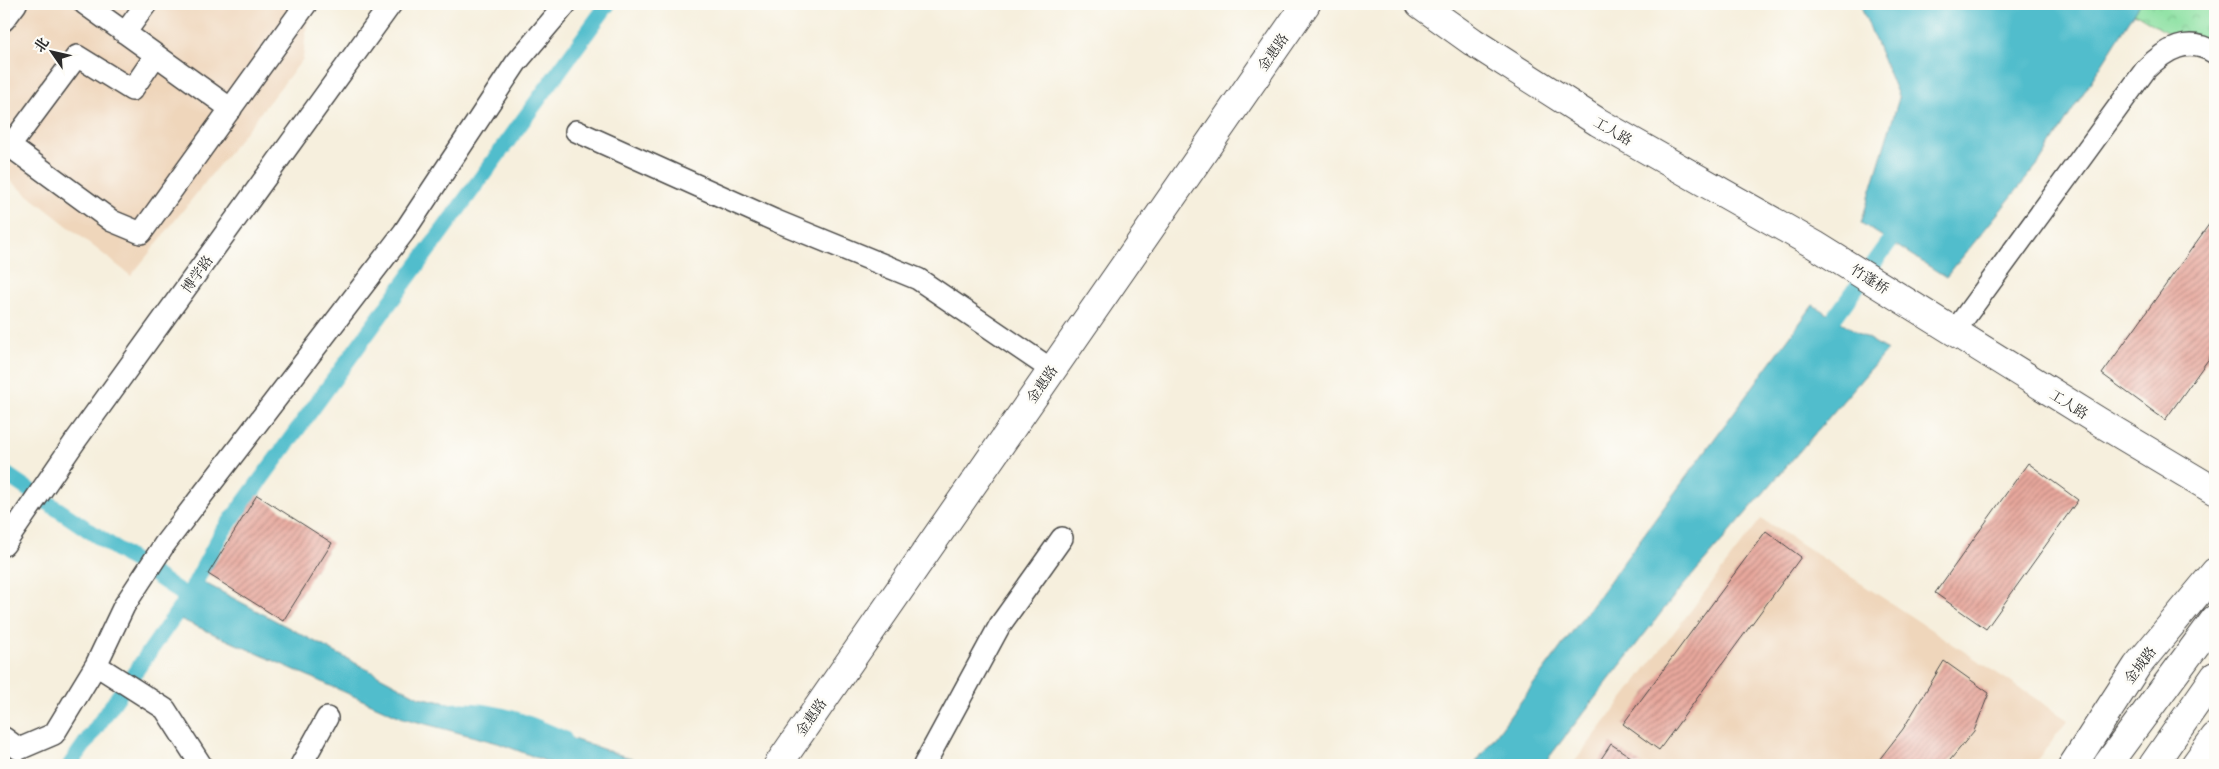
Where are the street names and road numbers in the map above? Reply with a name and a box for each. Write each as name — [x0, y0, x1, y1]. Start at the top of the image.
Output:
street label: 金惠路 — [1254, 30, 1292, 74]
street label: 工人路 — [1590, 114, 1635, 149]
street label: 博学路 — [178, 252, 217, 296]
street label: 竹蓬桥 — [1847, 261, 1892, 298]
street label: 金惠路 — [1023, 362, 1061, 406]
street label: 工人路 — [2046, 386, 2091, 423]
street label: 金城路 — [2121, 643, 2160, 687]
street label: 金惠路 — [792, 695, 830, 739]

